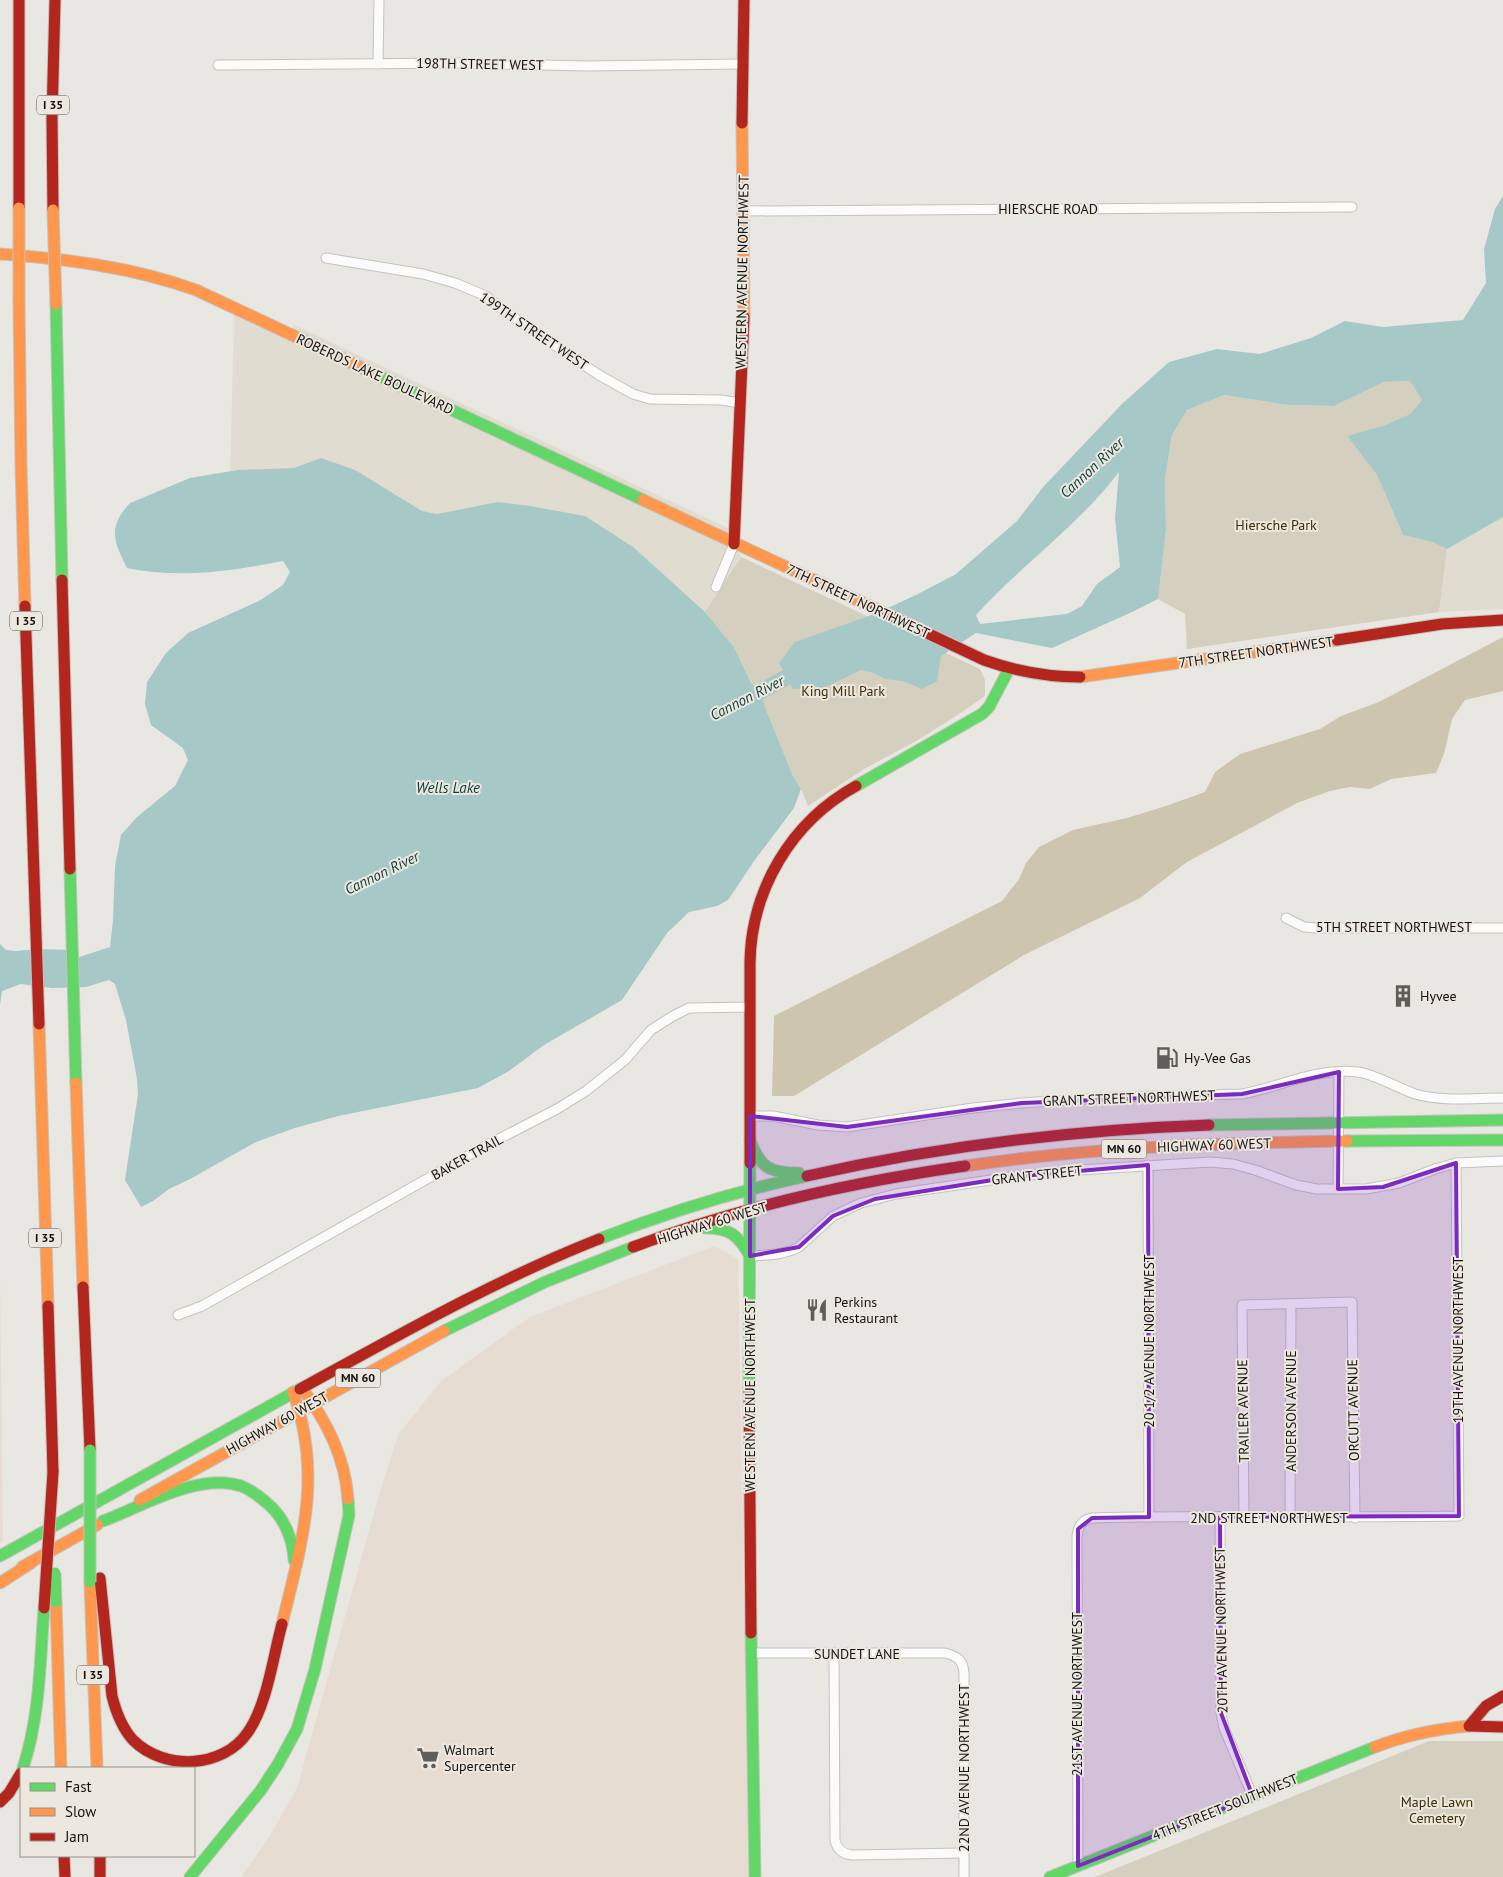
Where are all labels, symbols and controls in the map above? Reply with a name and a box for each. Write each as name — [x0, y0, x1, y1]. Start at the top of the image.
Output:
street label: 198TH STREET WEST — [416, 54, 544, 74]
road number: I 35 — [37, 96, 69, 114]
street label: WESTERN AVENUE NORTHWEST — [731, 175, 753, 369]
street label: HIERSCHE ROAD — [998, 200, 1098, 218]
street label: 199TH STREET WEST — [476, 288, 592, 374]
street label: ROBERDS LAKE BOULEVARD — [293, 330, 457, 418]
water label: Cannon River — [1056, 433, 1128, 502]
park label: Hiersche Park — [1235, 516, 1317, 534]
street label: 7TH STREET NORTHWEST — [784, 560, 933, 642]
road number: I 35 — [10, 612, 42, 630]
street label: 7TH STREET NORTHWEST — [1178, 632, 1335, 672]
water label: Cannon River — [707, 670, 788, 724]
park label: King Mill Park — [801, 682, 885, 700]
water label: Wells Lake — [416, 778, 480, 797]
water label: Cannon River — [342, 846, 423, 899]
street label: 5TH STREET NORTHWEST — [1316, 918, 1472, 936]
building icon: Hyvee — [1390, 983, 1416, 1009]
place label: Hyvee — [1420, 987, 1457, 1005]
fuel station icon: Hy-Vee Gas — [1154, 1045, 1180, 1071]
place label: Hy-Vee Gas — [1184, 1049, 1251, 1067]
street label: GRANT STREET NORTHWEST — [1042, 1086, 1216, 1110]
street label: BAKER TRAIL — [428, 1130, 506, 1184]
street label: HIGHWAY 60 WEST — [1157, 1134, 1272, 1156]
road number: MN 60 — [1102, 1140, 1146, 1158]
street label: GRANT STREET — [991, 1161, 1084, 1189]
street label: HIGHWAY 60 WEST — [655, 1198, 769, 1248]
road number: I 35 — [29, 1228, 61, 1248]
street label: 20 1/2 AVENUE NORTHWEST — [1140, 1254, 1158, 1428]
street label: 19TH AVENUE NORTHWEST — [1449, 1257, 1467, 1423]
place label: Perkins Restaurant — [834, 1293, 898, 1327]
restaurant icon: Perkins Restaurant — [804, 1297, 830, 1323]
street label: WESTERN AVENUE NORTHWEST — [741, 1298, 759, 1492]
street label: ANDERSON AVENUE — [1282, 1350, 1300, 1472]
street label: TRAILER AVENUE — [1233, 1359, 1253, 1463]
street label: ORCUTT AVENUE — [1343, 1359, 1363, 1461]
road number: MN 60 — [336, 1369, 380, 1388]
street label: HIGHWAY 60 WEST — [223, 1387, 331, 1459]
street label: 2ND STREET NORTHWEST — [1190, 1509, 1348, 1527]
street label: 20TH AVENUE NORTHWEST — [1211, 1546, 1231, 1713]
street label: 21ST AVENUE NORTHWEST — [1068, 1612, 1086, 1776]
street label: SUNDET LANE — [814, 1645, 900, 1663]
road number: I 35 — [77, 1666, 109, 1684]
street label: 22ND AVENUE NORTHWEST — [955, 1684, 973, 1852]
place label: Walmart Supercenter — [444, 1741, 516, 1775]
supermarket icon: Walmart Supercenter — [415, 1745, 441, 1771]
legend — [20, 1767, 195, 1857]
street label: 4TH STREET SOUTHWEST — [1149, 1769, 1301, 1844]
text: Fast — [65, 1777, 92, 1796]
park label: Maple Lawn Cemetery — [1401, 1793, 1473, 1827]
text: Slow — [65, 1802, 96, 1821]
text: Jam — [64, 1827, 89, 1846]

